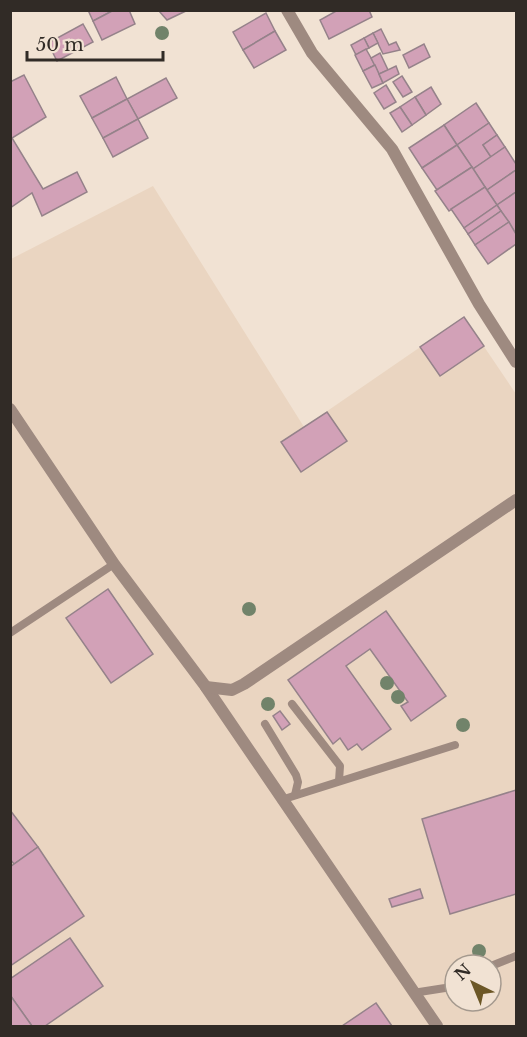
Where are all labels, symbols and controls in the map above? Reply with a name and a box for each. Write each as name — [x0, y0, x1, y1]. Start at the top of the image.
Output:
scale bar — [27, 24, 164, 62]
text: 50 m — [36, 34, 84, 56]
north arrow — [443, 953, 503, 1013]
text: N — [450, 960, 475, 984]

